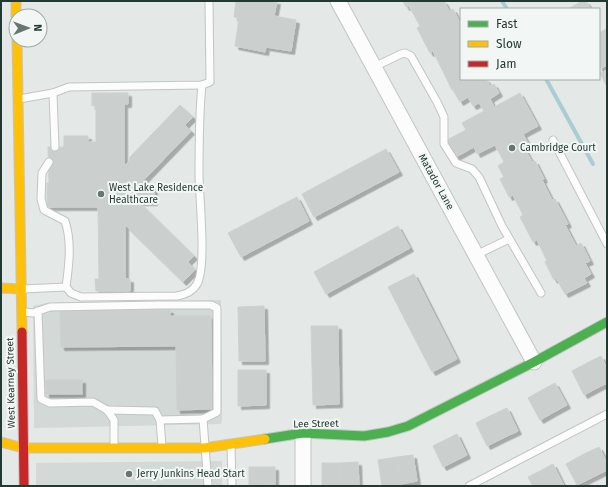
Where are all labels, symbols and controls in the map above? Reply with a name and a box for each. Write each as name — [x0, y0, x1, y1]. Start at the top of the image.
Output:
north arrow — [8, 8, 48, 48]
legend — [460, 8, 600, 80]
text: Fast — [496, 17, 518, 31]
text: N — [31, 24, 44, 32]
text: Slow — [496, 37, 522, 51]
text: Jam — [496, 57, 516, 71]
place label: Cambridge Court — [520, 142, 596, 154]
marker: Cambridge Court — [507, 143, 517, 153]
street label: Matador Lane — [416, 152, 456, 212]
place label: West Lake Residence Healthcare — [109, 182, 203, 206]
marker: West Lake Residence Healthcare — [96, 189, 106, 199]
street label: West Kearney Street — [4, 337, 18, 429]
street label: Lee Street — [293, 418, 339, 430]
place label: Jerry Junkins Head Start — [137, 468, 245, 480]
marker: Jerry Junkins Head Start — [124, 469, 134, 479]

